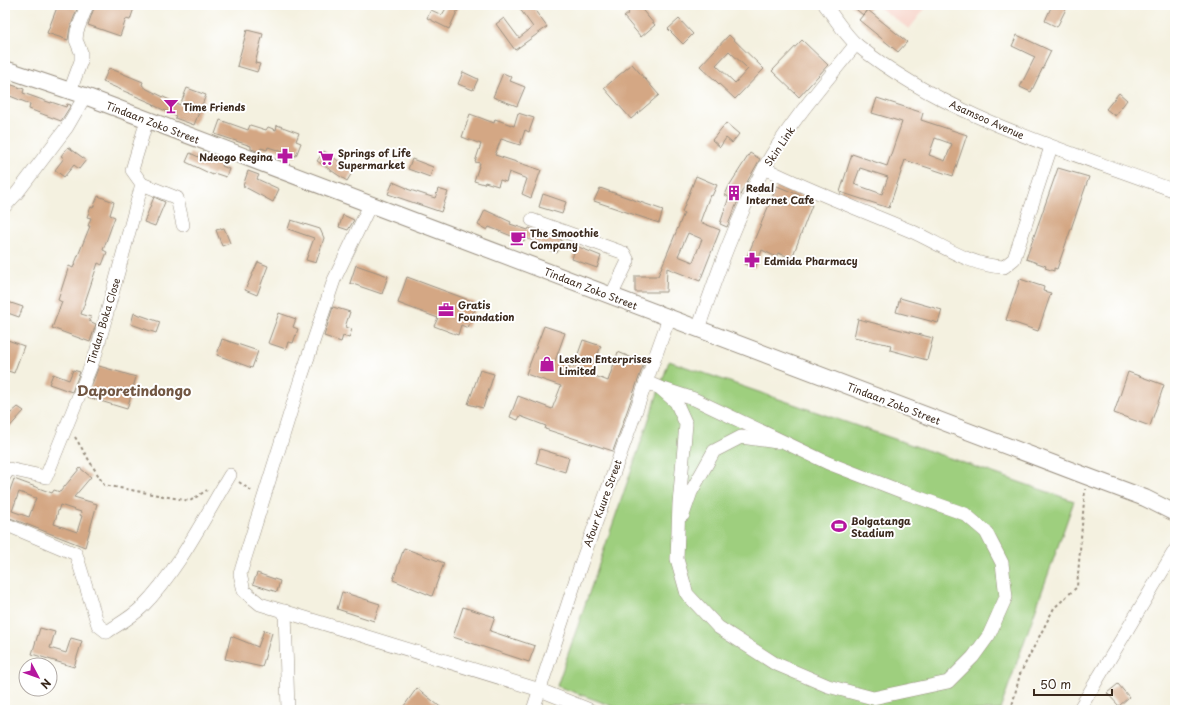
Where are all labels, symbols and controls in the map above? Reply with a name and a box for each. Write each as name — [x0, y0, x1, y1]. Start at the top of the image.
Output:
street label: Asamsoo Avenue — [947, 96, 1027, 142]
street label: Tindaan Zoko Street — [104, 97, 202, 147]
bar icon: Time Friends — [162, 97, 180, 115]
place label: Time Friends — [183, 99, 246, 114]
street label: Skin Link — [760, 123, 798, 169]
place label: Springs of Life Supermarket — [338, 145, 411, 172]
pharmacy icon: Ndeogo Regina — [276, 147, 294, 165]
place label: Ndeogo Regina — [199, 149, 273, 164]
supermarket icon: Springs of Life Supermarket — [317, 149, 335, 167]
place label: Redal Internet Cafe — [746, 180, 815, 207]
building icon: Redal Internet Cafe — [725, 184, 743, 202]
place label: The Smoothie Company — [530, 225, 599, 252]
cafe icon: The Smoothie Company — [509, 229, 527, 247]
pharmacy icon: Edmida Pharmacy — [743, 251, 761, 269]
place label: Edmida Pharmacy — [764, 253, 858, 268]
street label: Tindaan Zoko Street — [542, 263, 640, 313]
street label: Tindan Boka Close — [83, 276, 123, 366]
place label: Gratis Foundation — [458, 297, 514, 324]
office icon: Gratis Foundation — [437, 301, 455, 319]
place label: Lesken Enterprises Limited — [559, 351, 652, 378]
shop icon: Lesken Enterprises Limited — [538, 355, 556, 373]
street label: Tindaan Zoko Street — [845, 378, 943, 428]
district label: Daporetindongo — [77, 380, 191, 401]
street label: Afour Kuure Street — [579, 457, 625, 549]
place label: Bolgatanga Stadium — [851, 513, 911, 540]
sports icon: Bolgatanga Stadium — [830, 517, 848, 535]
north arrow — [18, 657, 58, 697]
scale bar — [1034, 671, 1112, 697]
text: N — [36, 675, 55, 693]
text: 50 m — [1040, 675, 1071, 693]

